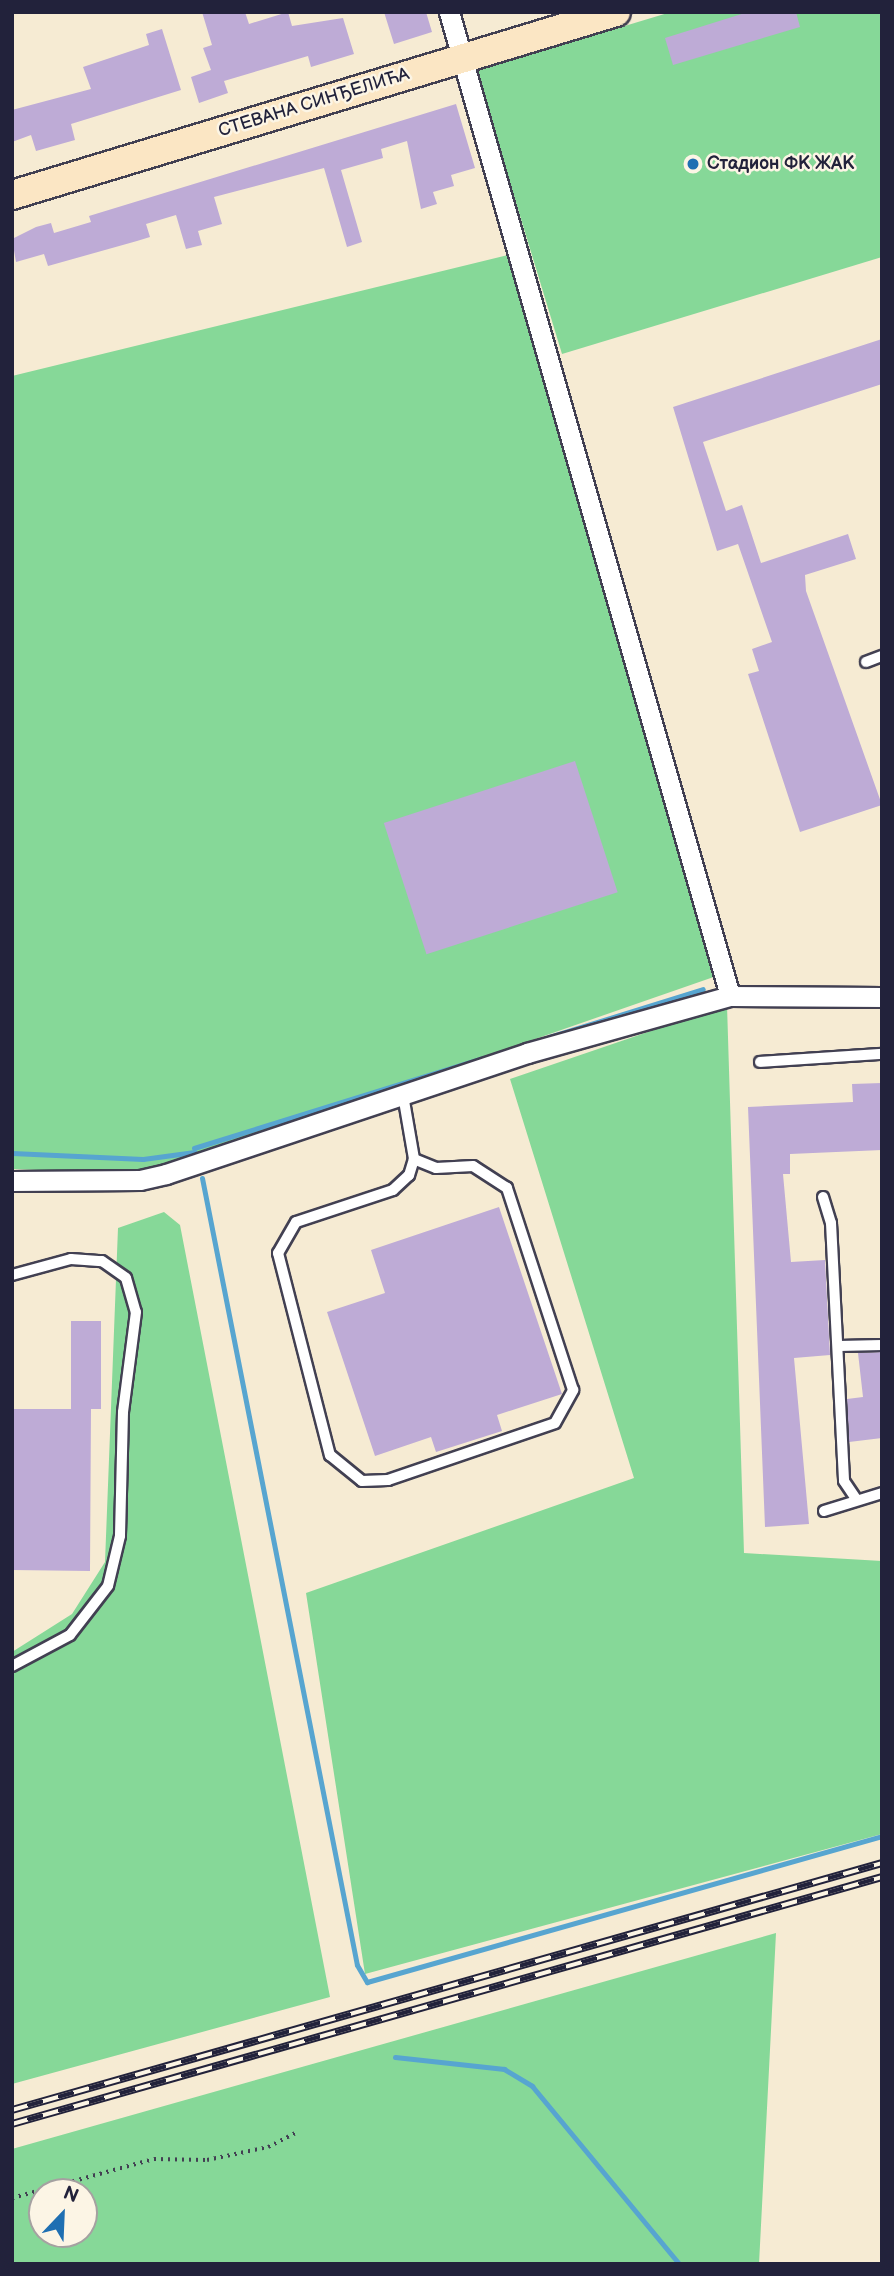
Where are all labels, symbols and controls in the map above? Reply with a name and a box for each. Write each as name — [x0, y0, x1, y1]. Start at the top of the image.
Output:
street label: СТЕВАНА СИНЂЕЛИЋА — [216, 64, 412, 142]
place label: Стадион ФК ЖАК — [707, 153, 854, 175]
marker: Стадион ФК ЖАК — [685, 156, 701, 172]
north arrow — [28, 2178, 98, 2248]
text: N — [60, 2182, 82, 2208]

